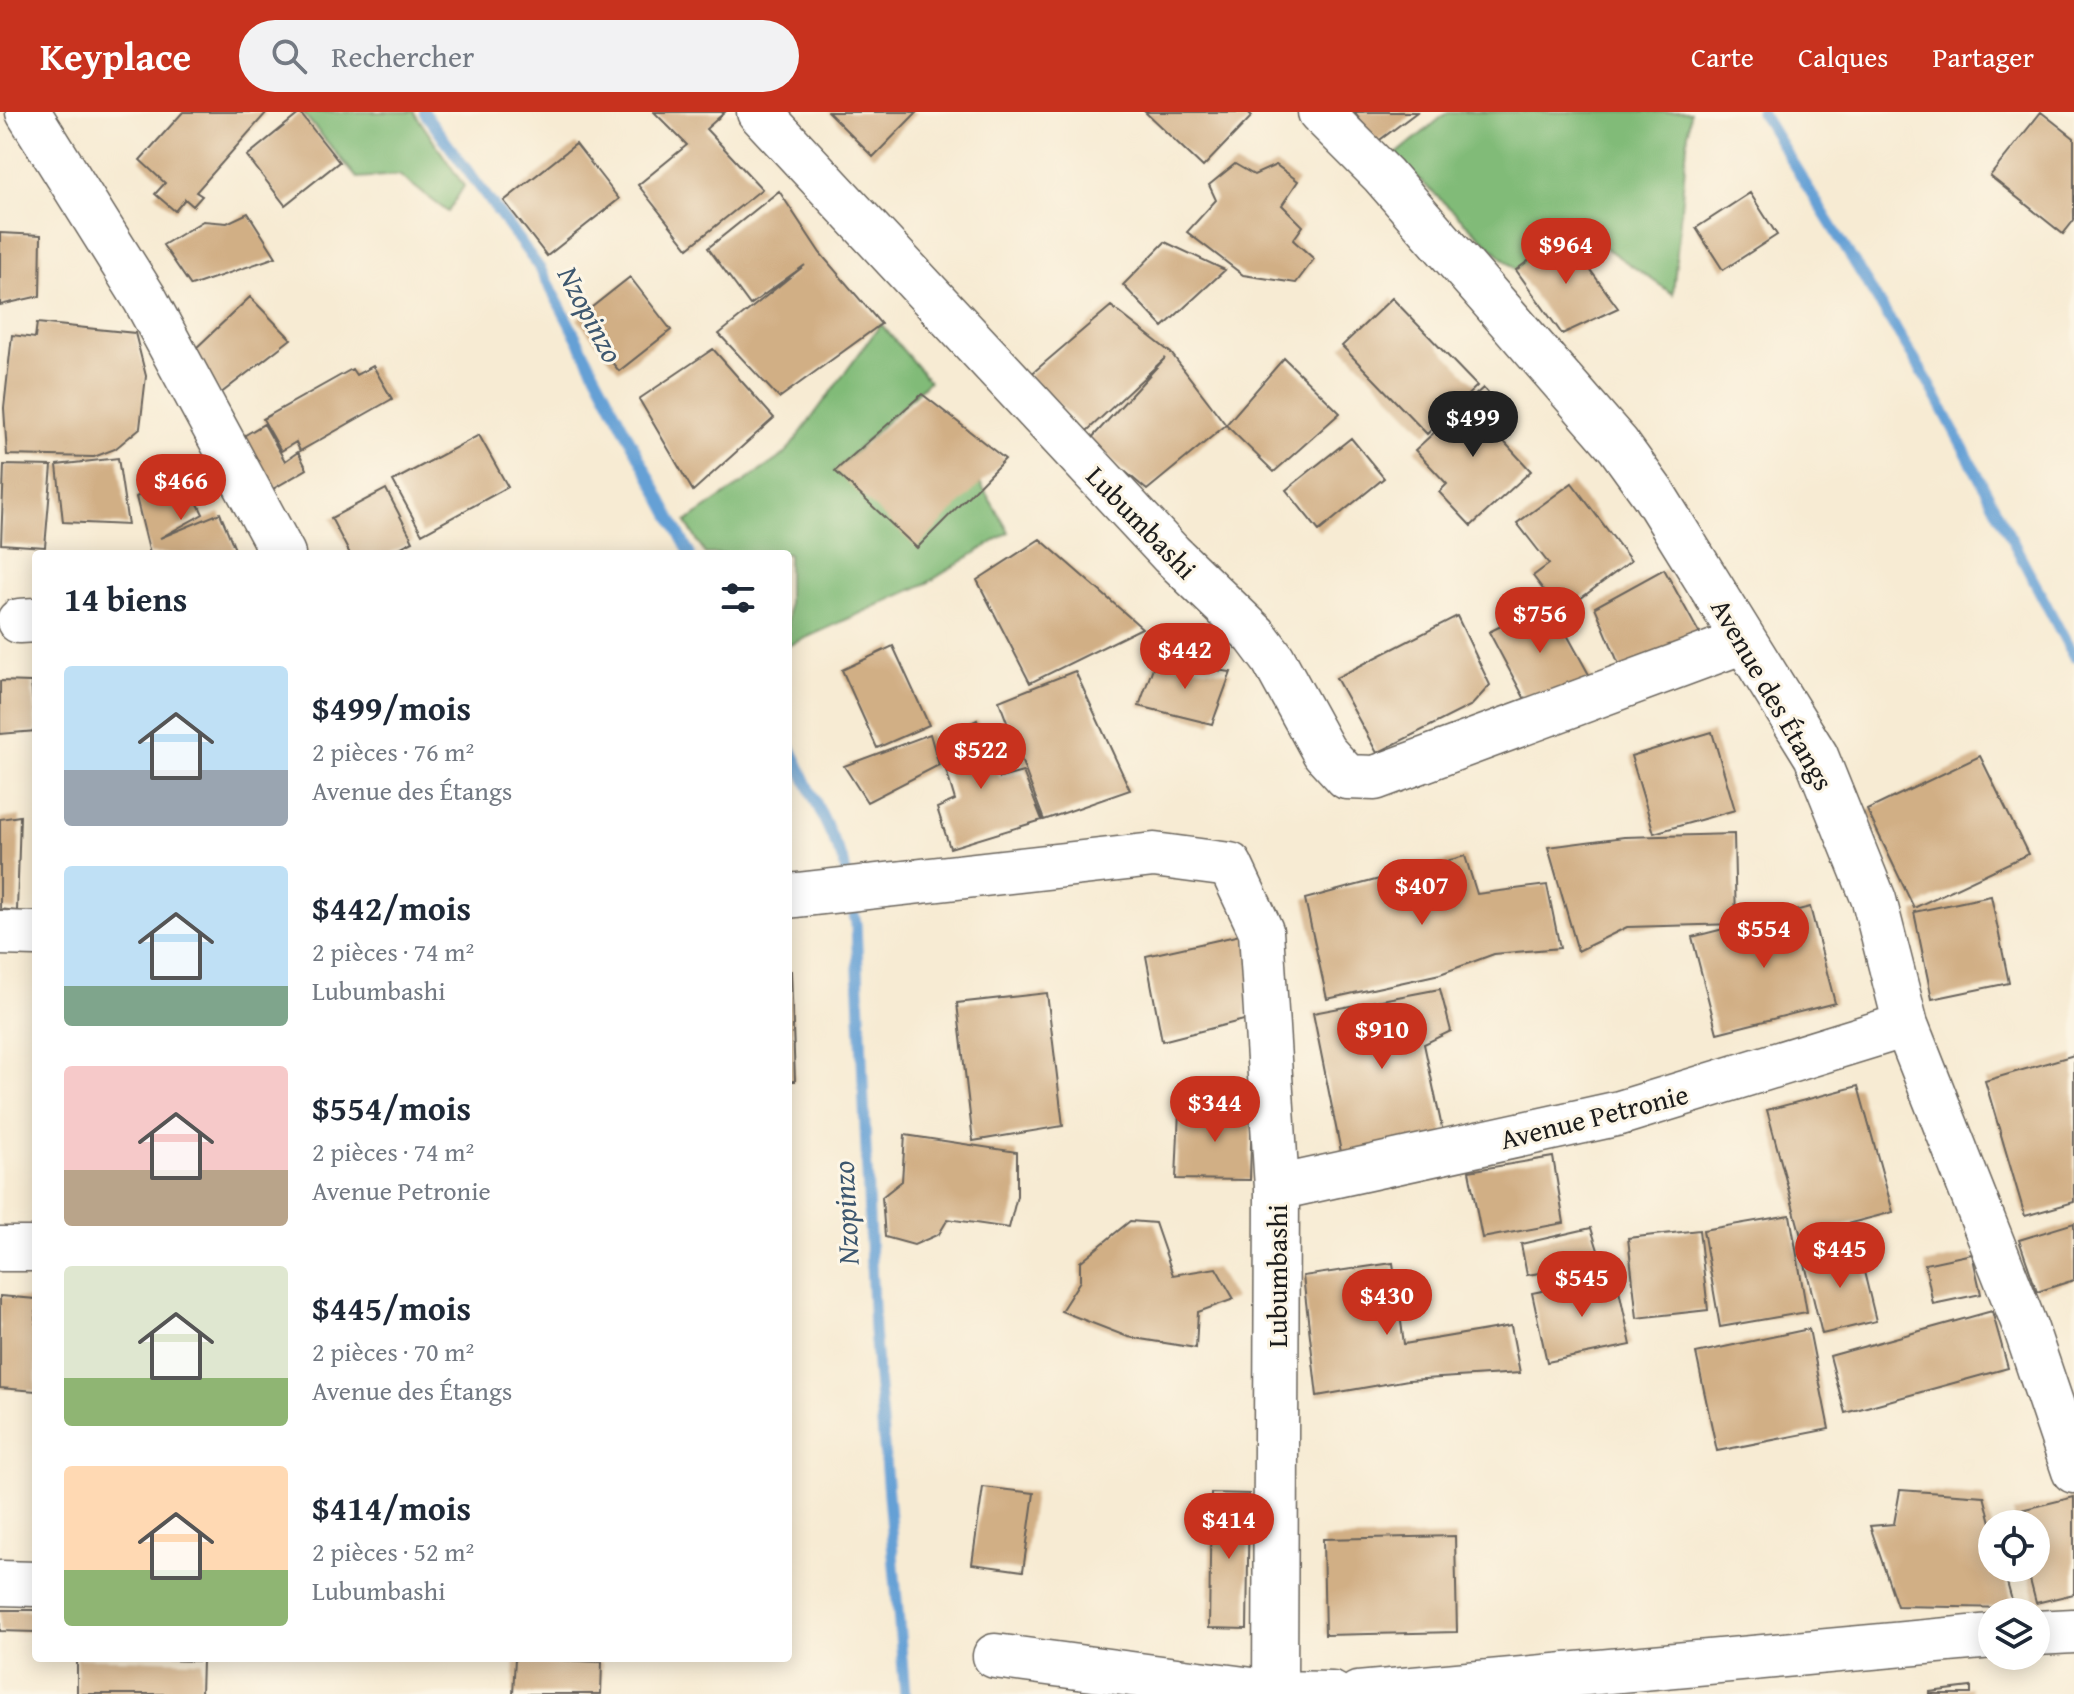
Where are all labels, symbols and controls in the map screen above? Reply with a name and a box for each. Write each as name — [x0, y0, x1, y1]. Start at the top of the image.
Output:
search box — [239, 20, 799, 92]
text: Keyplace — [40, 28, 191, 84]
icon: search — [267, 34, 311, 78]
text: Rechercher — [331, 34, 474, 78]
text: Carte — [1691, 36, 1754, 77]
text: Calques — [1798, 36, 1888, 77]
text: Partager — [1932, 36, 2034, 77]
pin: $964 — [1519, 218, 1613, 286]
text: $964 — [1539, 224, 1593, 263]
water label: Nzopinzo — [547, 257, 635, 370]
pin: $499 — [1426, 391, 1520, 459]
text: $499 — [1446, 397, 1500, 436]
pin: $466 — [134, 454, 228, 522]
street label: Lubumbashi — [1077, 456, 1207, 588]
text: $466 — [154, 460, 208, 499]
text: 14 biens — [64, 574, 187, 623]
icon: filters — [716, 576, 760, 620]
pin: $756 — [1493, 587, 1587, 655]
street label: Avenue des Étangs — [1701, 590, 1845, 798]
text: $756 — [1513, 593, 1567, 632]
pin: $442 — [1138, 623, 1232, 691]
text: $442 — [1158, 629, 1212, 668]
text: $499/mois — [312, 683, 471, 732]
icon: home — [128, 698, 224, 794]
pin: $522 — [934, 723, 1028, 791]
text: $522 — [954, 729, 1008, 768]
text: 2 pièces · 76 m² — [312, 732, 474, 771]
text: Avenue des Étangs — [312, 771, 512, 810]
pin: $407 — [1375, 859, 1469, 927]
text: $407 — [1395, 865, 1449, 904]
text: $442/mois — [312, 883, 471, 932]
icon: home — [128, 898, 224, 994]
pin: $554 — [1717, 902, 1811, 970]
text: $554 — [1737, 908, 1791, 947]
text: 2 pièces · 74 m² — [312, 932, 474, 971]
text: Lubumbashi — [312, 971, 445, 1010]
pin: $910 — [1335, 1003, 1429, 1071]
text: $910 — [1355, 1009, 1409, 1048]
street label: Avenue Petronie — [1496, 1073, 1692, 1159]
pin: $344 — [1168, 1076, 1262, 1144]
text: $344 — [1188, 1082, 1242, 1121]
text: $554/mois — [312, 1083, 471, 1132]
icon: home — [128, 1098, 224, 1194]
text: 2 pièces · 74 m² — [312, 1132, 474, 1171]
water label: Nzopinzo — [820, 1160, 870, 1267]
text: Avenue Petronie — [312, 1171, 491, 1210]
street label: Lubumbashi — [1256, 1204, 1297, 1348]
pin: $445 — [1793, 1222, 1887, 1290]
text: $445 — [1813, 1228, 1867, 1267]
pin: $545 — [1535, 1251, 1629, 1319]
text: $545 — [1555, 1257, 1609, 1296]
pin: $430 — [1340, 1269, 1434, 1337]
text: $430 — [1360, 1275, 1414, 1314]
text: $445/mois — [312, 1283, 471, 1332]
icon: home — [128, 1298, 224, 1394]
text: 2 pièces · 70 m² — [312, 1332, 474, 1371]
text: Avenue des Étangs — [312, 1371, 512, 1410]
text: $414/mois — [312, 1483, 471, 1532]
pin: $414 — [1182, 1493, 1276, 1561]
icon: home — [128, 1498, 224, 1594]
text: $414 — [1202, 1499, 1256, 1538]
map controls — [1978, 1510, 2050, 1670]
button: locate — [1978, 1510, 2050, 1582]
text: 2 pièces · 52 m² — [312, 1532, 474, 1571]
text: Lubumbashi — [312, 1571, 445, 1610]
button: layers — [1978, 1598, 2050, 1670]

